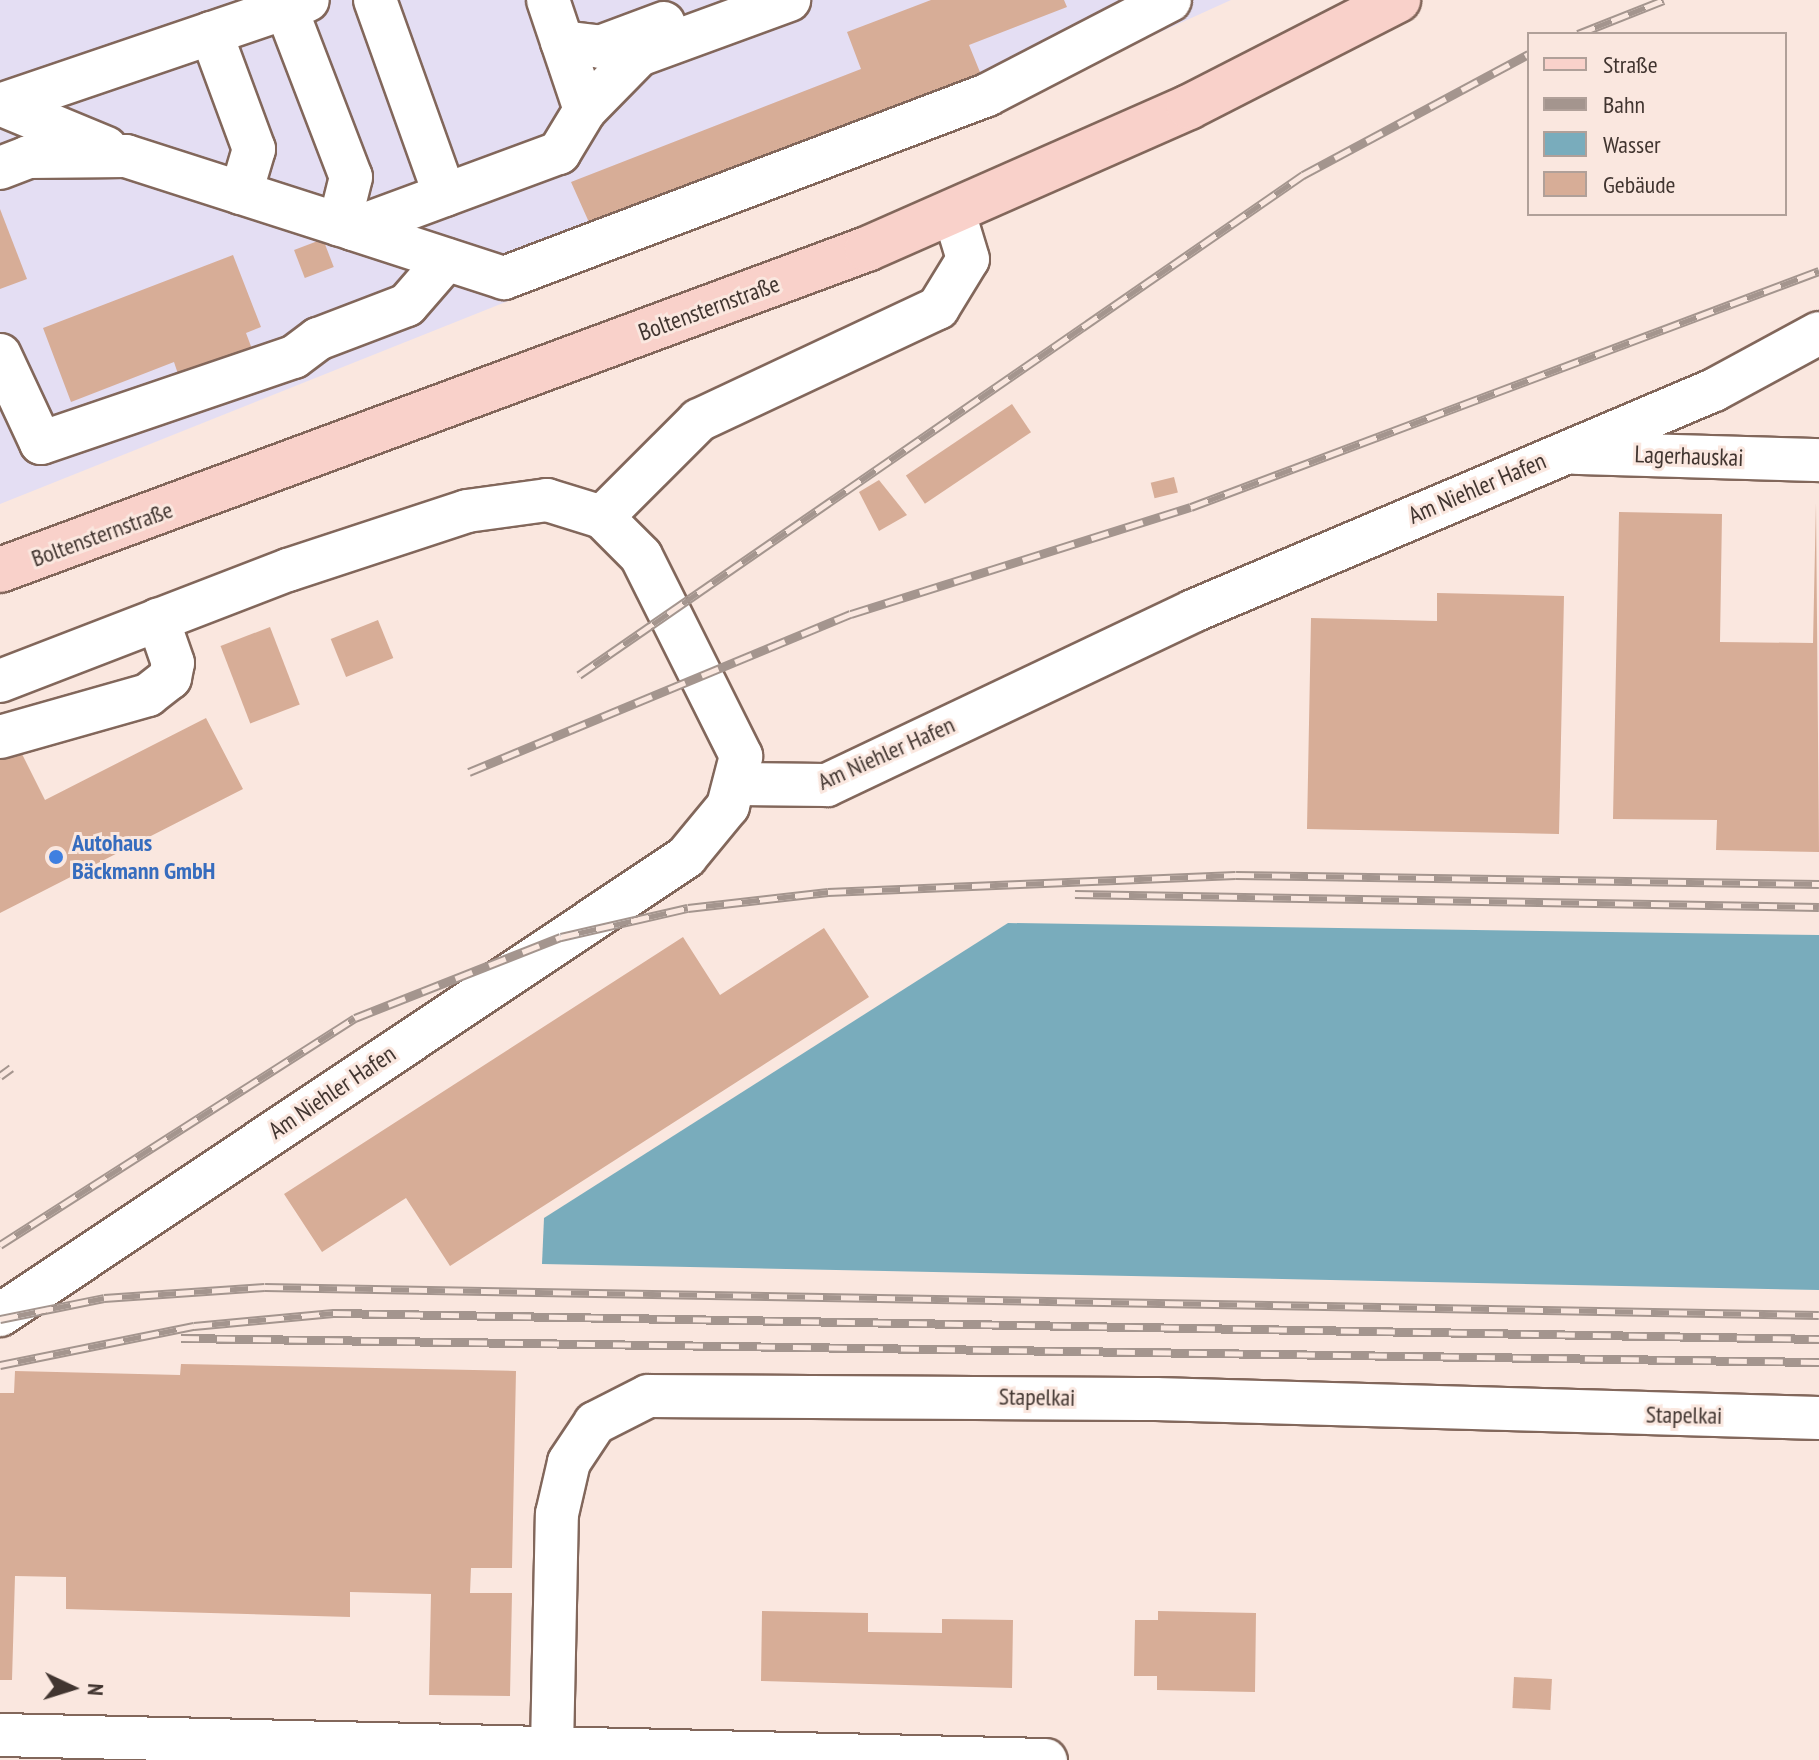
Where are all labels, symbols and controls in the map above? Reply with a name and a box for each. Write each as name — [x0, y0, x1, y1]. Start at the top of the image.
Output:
legend — [1527, 32, 1787, 216]
text: Straße — [1603, 49, 1658, 80]
text: Bahn — [1603, 89, 1645, 120]
text: Wasser — [1603, 129, 1661, 160]
text: Gebäude — [1603, 169, 1675, 200]
street label: Boltensternstraße — [634, 269, 784, 347]
street label: Lagerhauskai — [1634, 440, 1744, 472]
street label: Am Niehler Hafen — [1404, 446, 1550, 530]
street label: Boltensternstraße — [27, 495, 177, 573]
street label: Am Niehler Hafen — [813, 710, 959, 796]
place label: Autohaus Bäckmann GmbH — [72, 829, 216, 885]
marker: Autohaus Bäckmann GmbH — [47, 848, 65, 866]
street label: Am Niehler Hafen — [263, 1039, 401, 1145]
street label: Stapelkai — [998, 1382, 1076, 1412]
street label: Stapelkai — [1645, 1400, 1723, 1430]
north arrow — [32, 1648, 112, 1728]
text: N — [82, 1683, 110, 1697]

